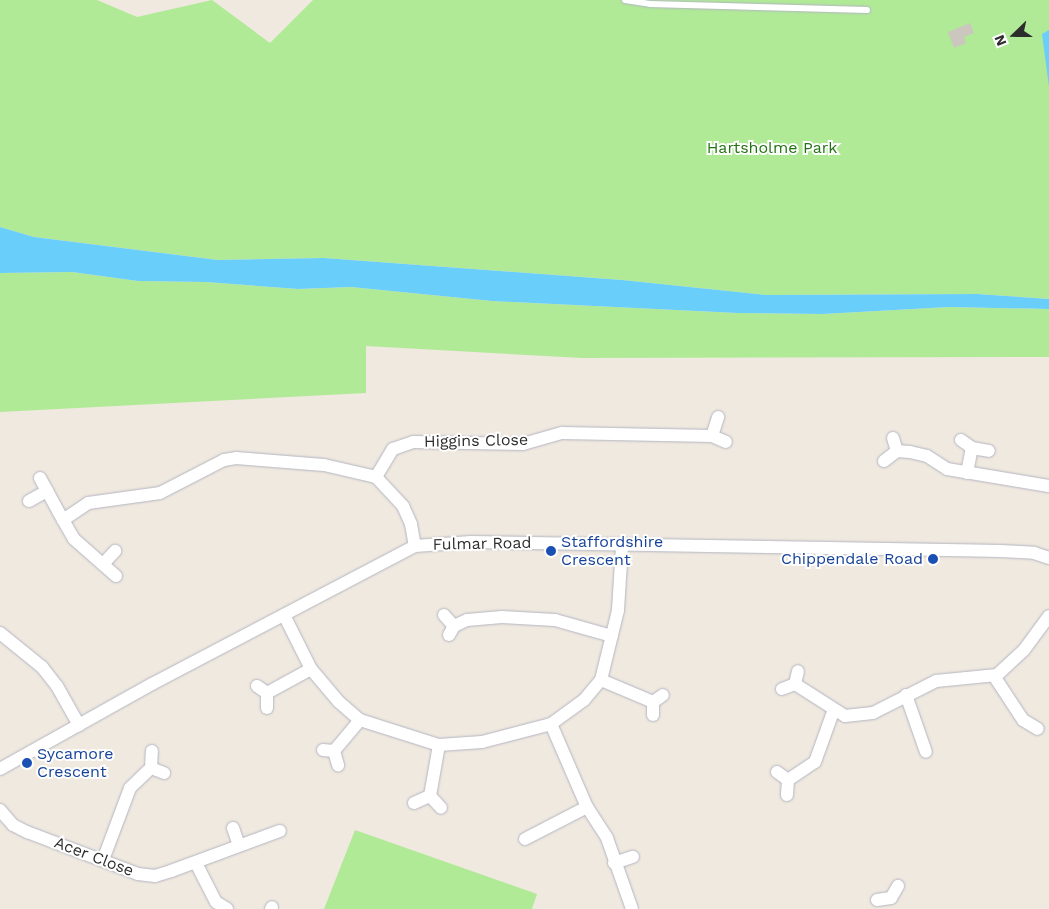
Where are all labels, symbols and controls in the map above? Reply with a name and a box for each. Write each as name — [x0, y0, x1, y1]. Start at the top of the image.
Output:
north arrow — [989, 10, 1039, 60]
text: N — [991, 33, 1009, 48]
park label: Hartsholme Park — [707, 138, 837, 158]
street label: Higgins Close — [424, 430, 528, 452]
place label: Staffordshire Crescent — [561, 532, 663, 570]
street label: Fulmar Road — [432, 534, 532, 554]
marker: Staffordshire Crescent — [545, 545, 557, 557]
place label: Chippendale Road — [781, 549, 923, 569]
marker: Chippendale Road — [927, 553, 939, 565]
place label: Sycamore Crescent — [37, 744, 113, 782]
marker: Sycamore Crescent — [21, 757, 33, 769]
street label: Acer Close — [51, 833, 137, 881]

